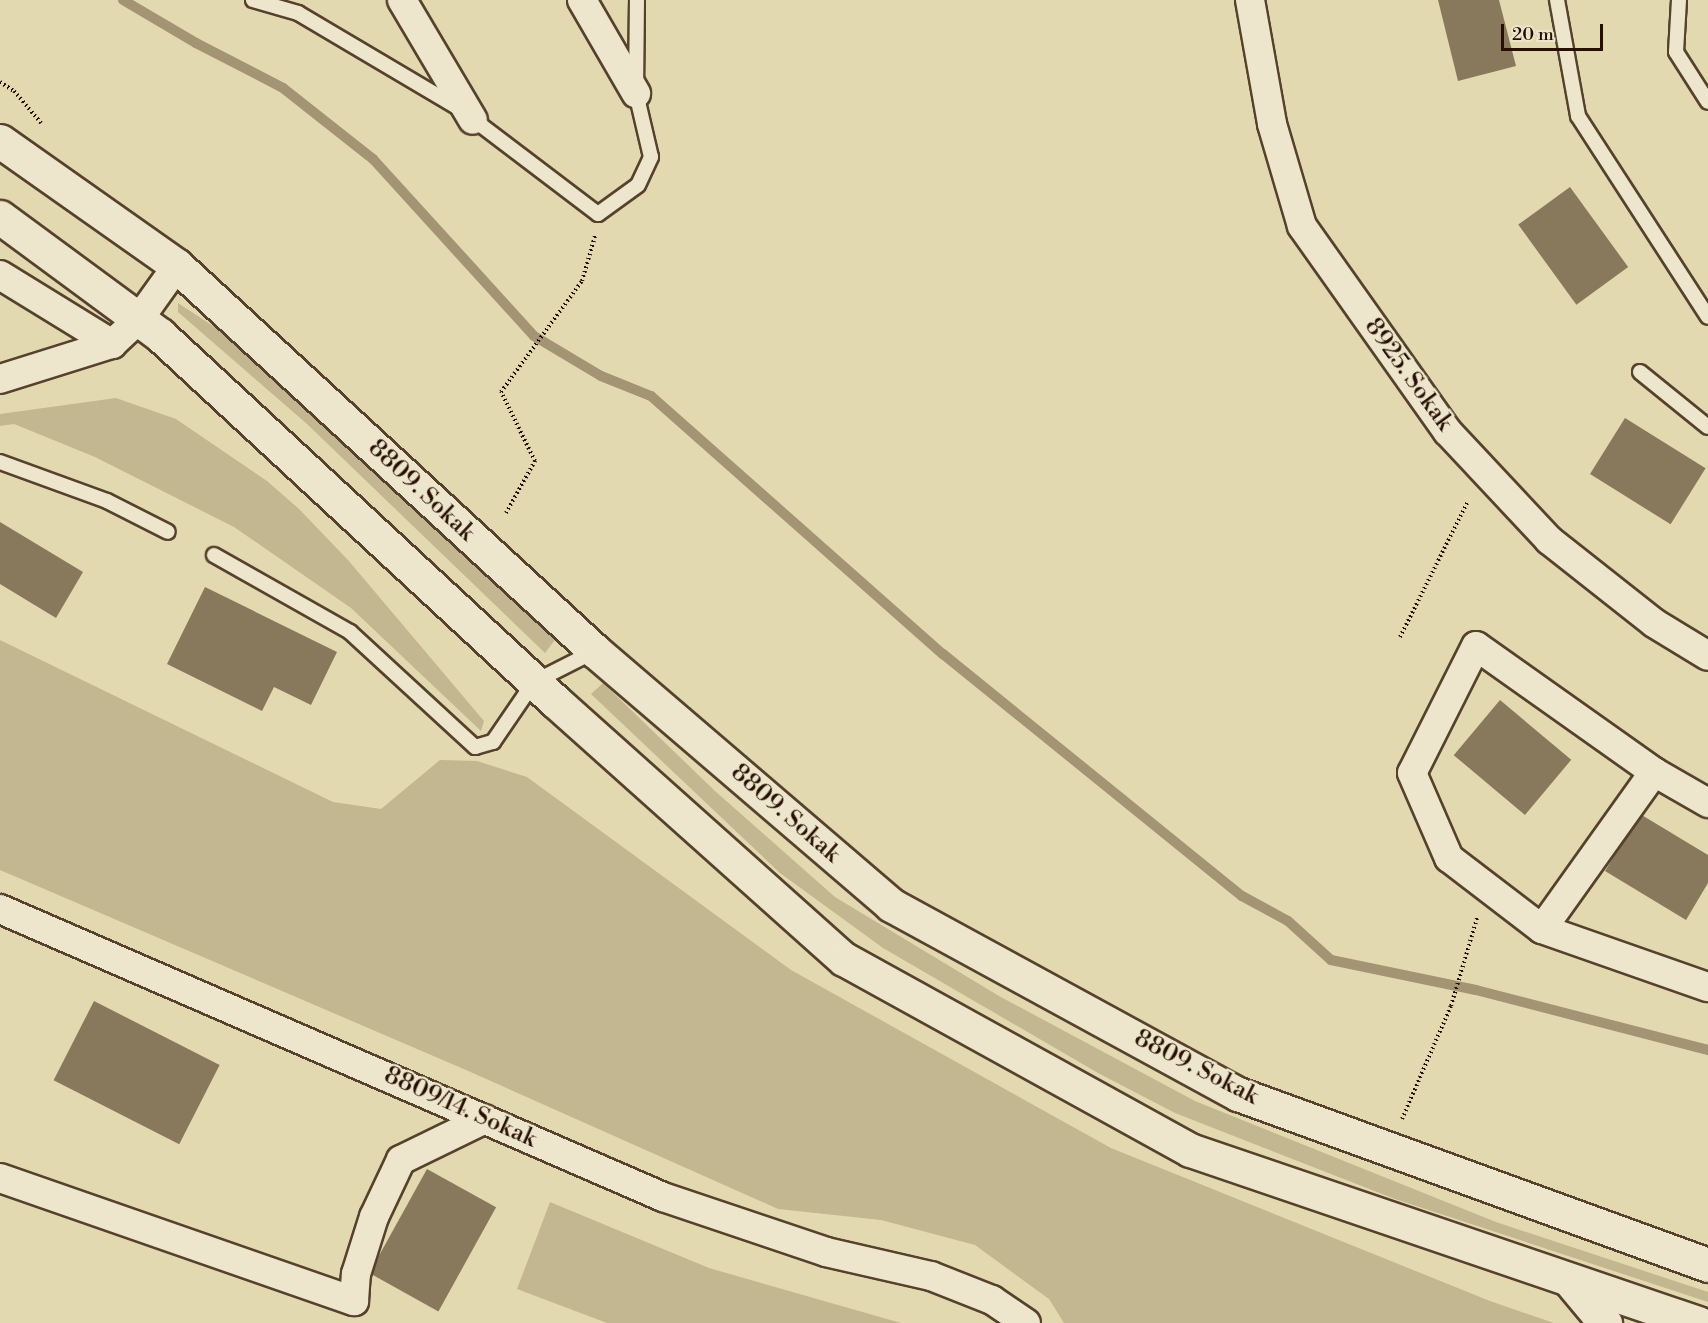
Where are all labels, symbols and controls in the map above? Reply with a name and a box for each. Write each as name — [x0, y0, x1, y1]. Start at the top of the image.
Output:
scale bar — [1504, 12, 1606, 50]
text: 20 m — [1512, 23, 1554, 46]
street label: 8925. Sokak — [1358, 313, 1458, 437]
street label: 8809. Sokak — [362, 434, 480, 548]
street label: 8809. Sokak — [724, 759, 846, 869]
street label: 8809. Sokak — [1129, 1024, 1263, 1112]
street label: 8809/14. Sokak — [379, 1062, 541, 1154]

